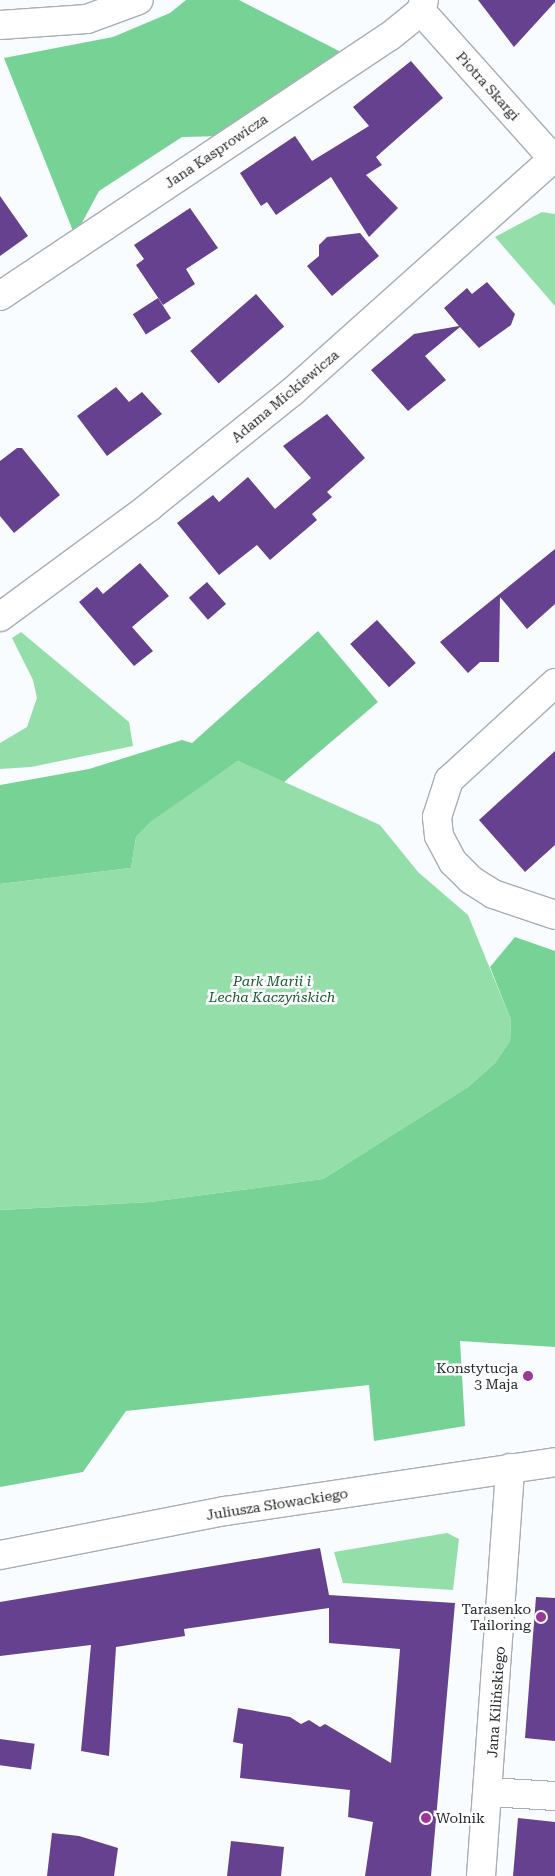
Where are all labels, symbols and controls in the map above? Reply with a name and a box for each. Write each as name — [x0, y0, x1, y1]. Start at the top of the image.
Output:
street label: Piotra Skargi — [453, 48, 523, 124]
street label: Jana Kasprowicza — [161, 110, 271, 192]
street label: Adama Mickiewicza — [228, 346, 342, 446]
park label: Park Marii i Lecha Kaczyńskich — [209, 973, 335, 1006]
place label: Konstytucja 3 Maja — [436, 1360, 518, 1392]
marker: Konstytucja 3 Maja — [522, 1370, 534, 1382]
street label: Juliusza Słowackiego — [205, 1484, 349, 1524]
place label: Tarasenko Tailoring — [462, 1601, 531, 1634]
marker: Tarasenko Tailoring — [535, 1611, 547, 1623]
street label: Jana Kilińskiego — [484, 1646, 508, 1758]
place label: Wolnik — [436, 1810, 485, 1826]
marker: Wolnik — [420, 1812, 432, 1824]

